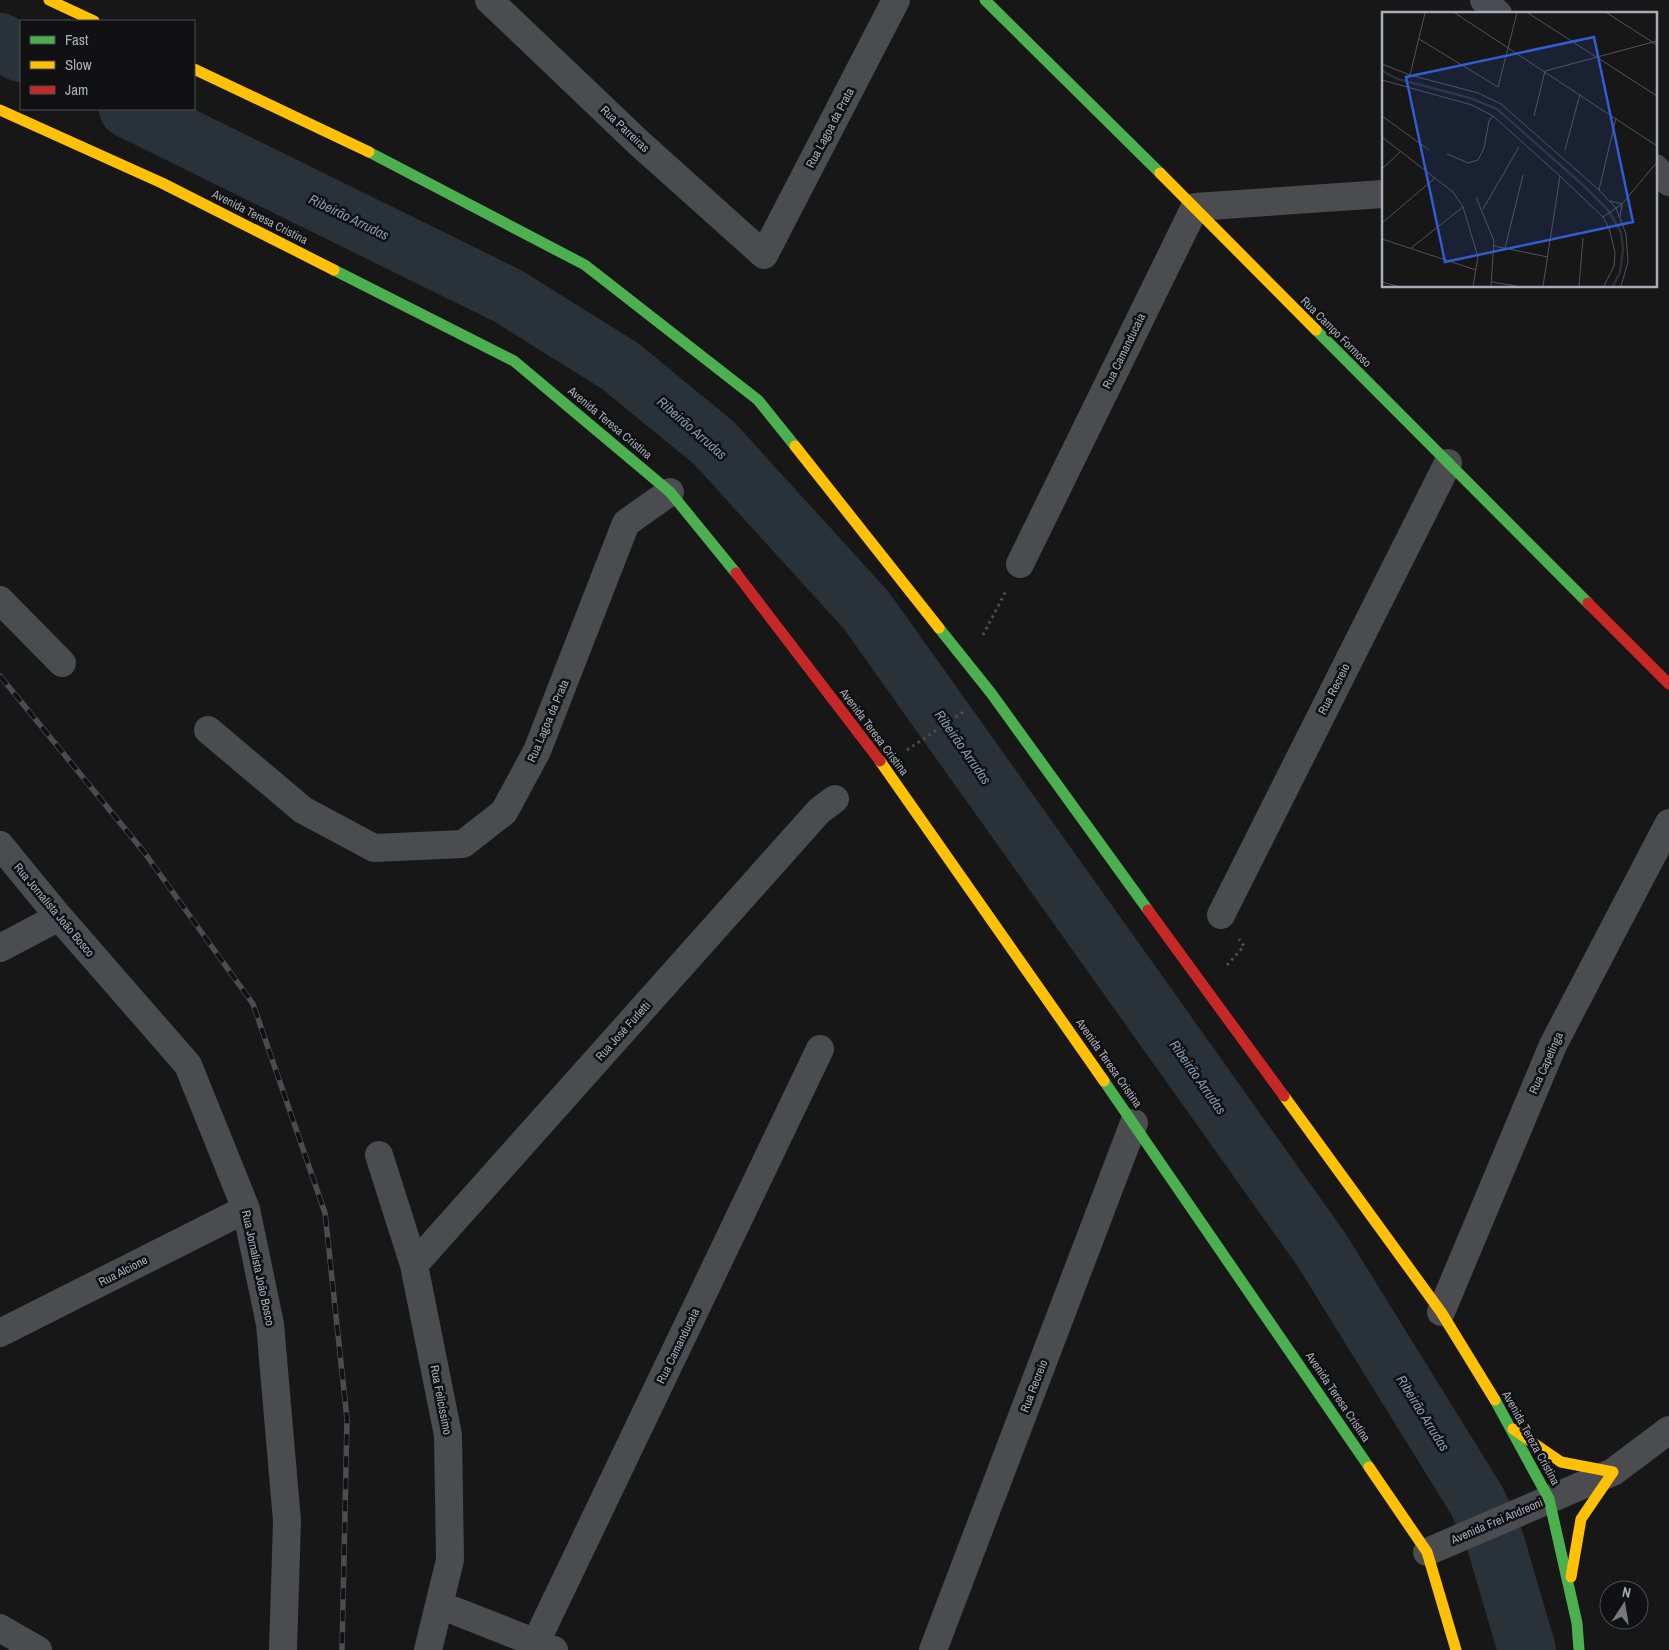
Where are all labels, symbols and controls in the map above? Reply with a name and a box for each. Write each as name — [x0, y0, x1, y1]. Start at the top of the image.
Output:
inset map — [1382, 12, 1656, 288]
legend — [20, 20, 195, 110]
text: Fast — [65, 29, 89, 50]
text: Slow — [65, 54, 92, 75]
text: Jam — [65, 79, 88, 100]
street label: Rua Lagoa da Prata — [802, 85, 858, 171]
street label: Rua Parreiras — [597, 102, 653, 156]
street label: Avenida Teresa Cristina — [209, 186, 311, 248]
water label: Ribeirão Arrudas — [306, 190, 392, 244]
street label: Rua Campo Formoso — [1297, 293, 1375, 371]
street label: Rua Camanducaia — [1099, 310, 1149, 391]
street label: Avenida Teresa Cristina — [564, 382, 656, 463]
water label: Ribeirão Arrudas — [653, 393, 731, 463]
street label: Rua Recreio — [1314, 661, 1354, 717]
street label: Rua Lagoa da Prata — [523, 677, 573, 765]
street label: Avenida Teresa Cristina — [835, 684, 912, 779]
water label: Ribeirão Arrudas — [931, 706, 995, 788]
street label: Rua Jornalista João Bosco — [10, 860, 98, 960]
street label: Rua José Furletti — [592, 998, 654, 1064]
street label: Avenida Teresa Cristina — [1072, 1014, 1146, 1111]
street label: Rua Capetinga — [1525, 1029, 1567, 1096]
water label: Ribeirão Arrudas — [1166, 1036, 1230, 1118]
street label: Rua Jornalista João Bosco — [238, 1209, 278, 1327]
street label: Rua Alcione — [96, 1252, 150, 1290]
street label: Rua Camanducaia — [653, 1305, 703, 1386]
street label: Avenida Teresa Cristina — [1301, 1348, 1374, 1446]
street label: Rua Recreio — [1017, 1357, 1051, 1415]
street label: Rua Felicíssimo — [426, 1364, 456, 1436]
water label: Ribeirão Arrudas — [1392, 1371, 1454, 1455]
street label: Avenida Tereza Cristina — [1498, 1387, 1564, 1488]
street label: Avenida Frei Andreoni — [1448, 1494, 1545, 1548]
north arrow — [1599, 1580, 1649, 1630]
text: N — [1621, 1583, 1633, 1602]

